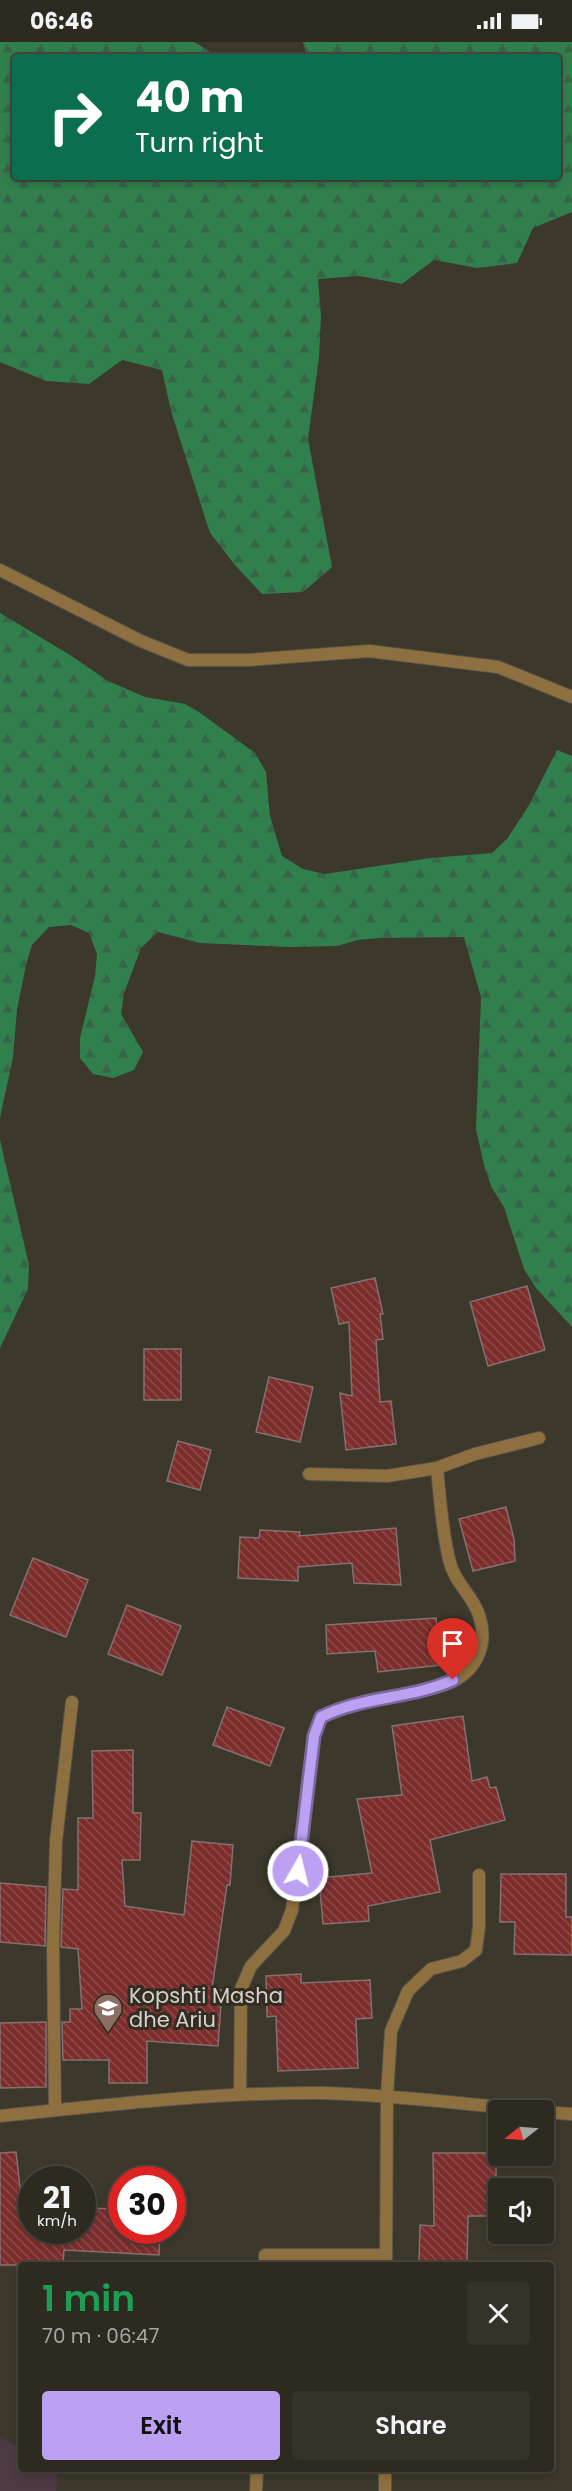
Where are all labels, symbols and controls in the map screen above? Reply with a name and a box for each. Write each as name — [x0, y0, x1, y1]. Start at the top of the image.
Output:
text: 06:46 — [30, 6, 94, 37]
text: 40 m — [135, 68, 244, 127]
icon: right — [36, 78, 114, 156]
text: Turn right — [135, 124, 264, 161]
pin — [427, 1618, 478, 1680]
icon: arrive — [436, 1627, 469, 1660]
position arrow — [266, 1839, 330, 1903]
place label: Kopshti Masha dhe Ariu — [129, 1981, 283, 2034]
school or university icon: Kopshti Masha dhe Ariu — [92, 1992, 124, 2034]
north arrow — [488, 2100, 554, 2166]
map controls — [488, 2100, 554, 2244]
speed limit sign: 30 — [108, 2166, 186, 2244]
text: 21 — [43, 2176, 71, 2219]
button: sound — [488, 2178, 554, 2244]
text: km/h — [37, 2210, 77, 2231]
text: 1 min — [42, 2273, 135, 2324]
button: close — [467, 2282, 530, 2345]
text: 70 m · 06:47 — [42, 2322, 159, 2350]
button: Exit — [42, 2391, 280, 2460]
button: Share — [292, 2391, 530, 2460]

